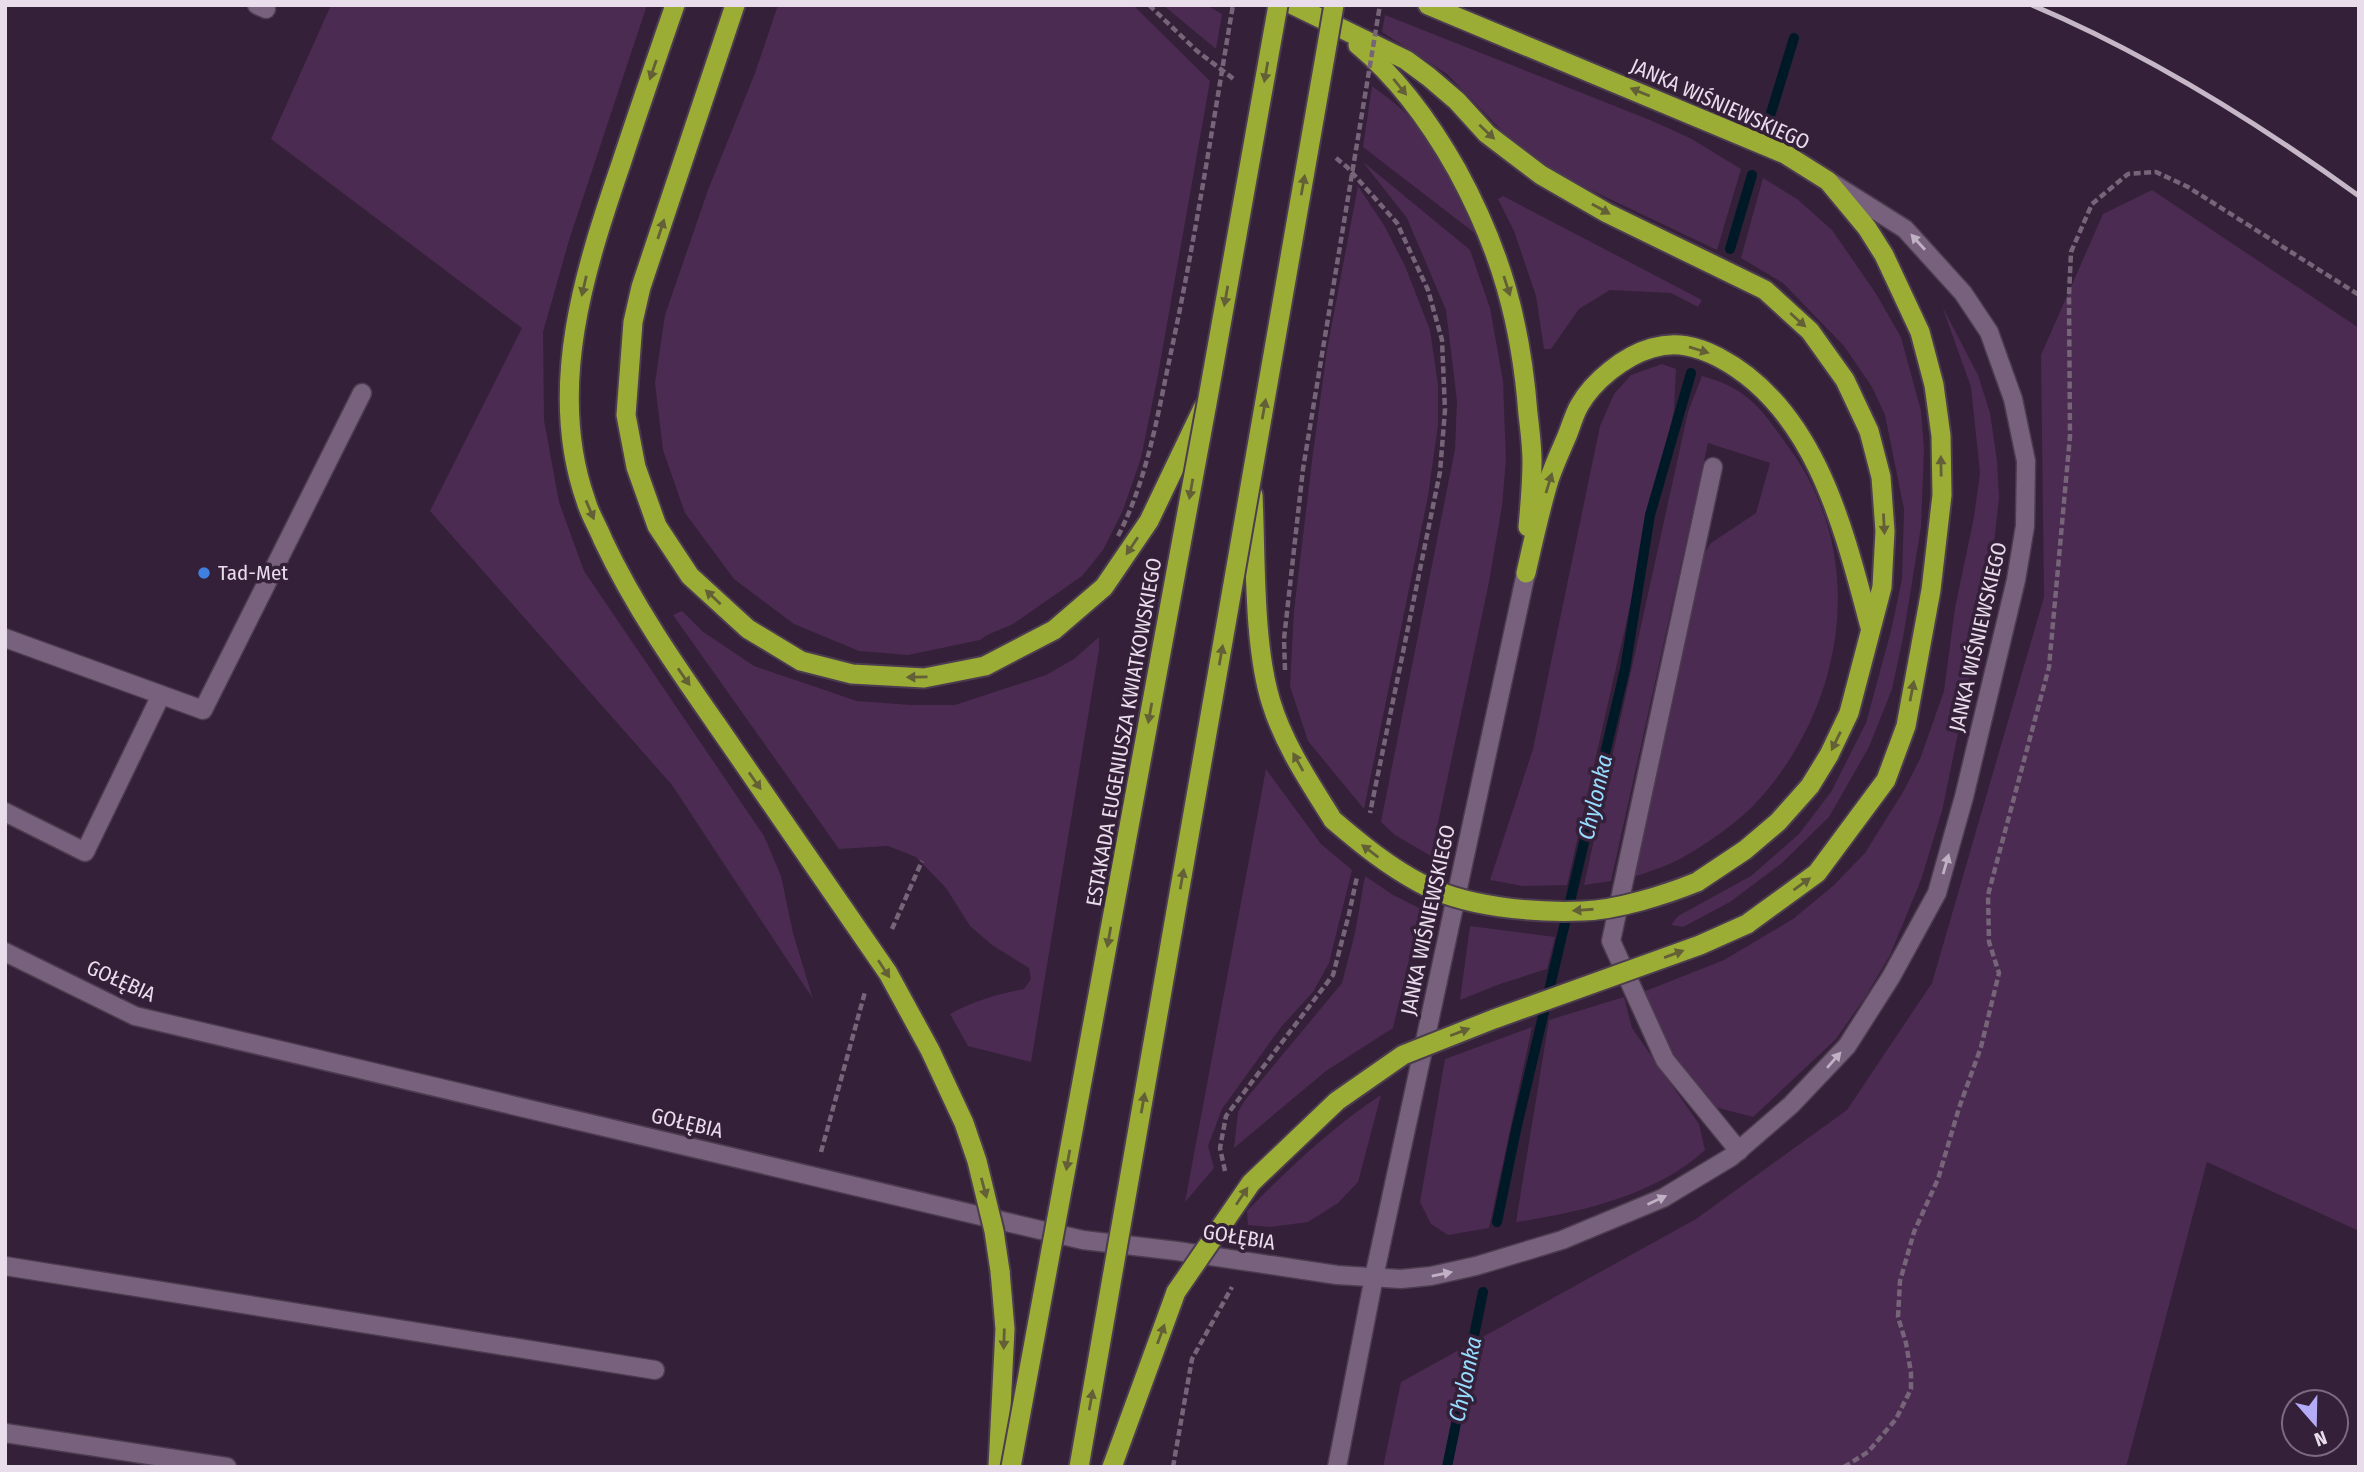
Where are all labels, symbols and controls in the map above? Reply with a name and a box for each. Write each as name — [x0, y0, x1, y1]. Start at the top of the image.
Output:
street label: JANKA WIŚNIEWSKIEGO — [1626, 53, 1814, 155]
one-way arrow — [647, 59, 658, 80]
one-way arrow — [1260, 62, 1271, 84]
one-way arrow — [1392, 78, 1407, 95]
one-way arrow — [1629, 87, 1650, 98]
one-way arrow — [1478, 124, 1496, 140]
one-way arrow — [1298, 174, 1309, 196]
one-way arrow — [1591, 203, 1610, 215]
one-way arrow — [656, 218, 666, 239]
one-way arrow — [1910, 234, 1926, 251]
one-way arrow — [579, 276, 590, 298]
one-way arrow — [1502, 276, 1512, 297]
one-way arrow — [1221, 285, 1232, 307]
one-way arrow — [1789, 312, 1807, 328]
one-way arrow — [1689, 346, 1710, 356]
one-way arrow — [1258, 398, 1269, 420]
one-way arrow — [1936, 455, 1947, 477]
one-way arrow — [1545, 473, 1555, 494]
one-way arrow — [1186, 478, 1197, 500]
one-way arrow — [585, 499, 596, 520]
one-way arrow — [1879, 513, 1890, 535]
one-way arrow — [1125, 537, 1139, 555]
street label: JANKA WIŚNIEWSKIEGO — [1944, 540, 2012, 734]
street label: ESTAKADA EUGENIUSZA KWIATKOWSKIEGO — [1081, 556, 1167, 908]
place label: Tad-Met — [218, 560, 288, 586]
marker: Tad-Met — [196, 565, 212, 581]
one-way arrow — [704, 589, 722, 605]
one-way arrow — [1216, 644, 1227, 666]
one-way arrow — [677, 668, 691, 686]
one-way arrow — [906, 671, 928, 683]
one-way arrow — [1907, 680, 1918, 702]
one-way arrow — [1144, 702, 1155, 724]
one-way arrow — [1830, 731, 1841, 751]
one-way arrow — [1292, 752, 1304, 771]
water label: Chylonka — [1572, 752, 1618, 842]
one-way arrow — [748, 772, 762, 790]
street label: JANKA WIŚNIEWSKIEGO — [1395, 823, 1461, 1017]
one-way arrow — [1361, 843, 1379, 858]
one-way arrow — [1941, 853, 1951, 874]
one-way arrow — [1177, 868, 1188, 890]
one-way arrow — [1793, 877, 1811, 891]
one-way arrow — [1572, 905, 1594, 916]
one-way arrow — [1103, 926, 1114, 948]
one-way arrow — [1664, 948, 1685, 959]
street label: GOŁĘBIA — [82, 954, 160, 1008]
one-way arrow — [877, 959, 890, 978]
one-way arrow — [1450, 1027, 1471, 1038]
one-way arrow — [1826, 1052, 1841, 1069]
one-way arrow — [1137, 1092, 1148, 1114]
street label: GOŁĘBIA — [649, 1102, 725, 1144]
one-way arrow — [1062, 1150, 1073, 1172]
one-way arrow — [979, 1178, 990, 1200]
one-way arrow — [1235, 1186, 1248, 1205]
one-way arrow — [1647, 1194, 1667, 1206]
street label: GOŁĘBIA — [1201, 1218, 1277, 1256]
one-way arrow — [1431, 1268, 1453, 1279]
one-way arrow — [1156, 1323, 1167, 1344]
one-way arrow — [999, 1329, 1010, 1351]
water label: Chylonka — [1442, 1334, 1488, 1424]
one-way arrow — [1086, 1388, 1097, 1410]
north arrow — [2280, 1388, 2350, 1458]
text: N — [2311, 1426, 2330, 1451]

